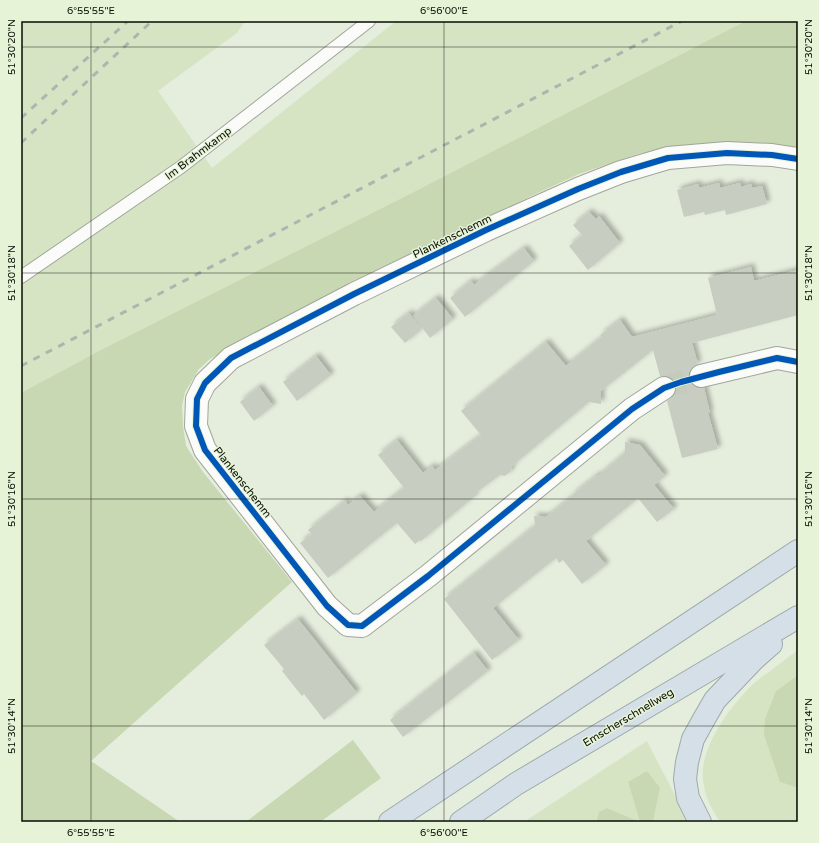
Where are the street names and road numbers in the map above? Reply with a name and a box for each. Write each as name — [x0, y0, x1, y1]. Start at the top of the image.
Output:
street label: Im Brahmkamp — [163, 124, 234, 183]
street label: Plankenschemm — [411, 212, 494, 261]
street label: Plankenschemm — [211, 444, 274, 520]
street label: Emscherschnellweg — [581, 685, 676, 750]

